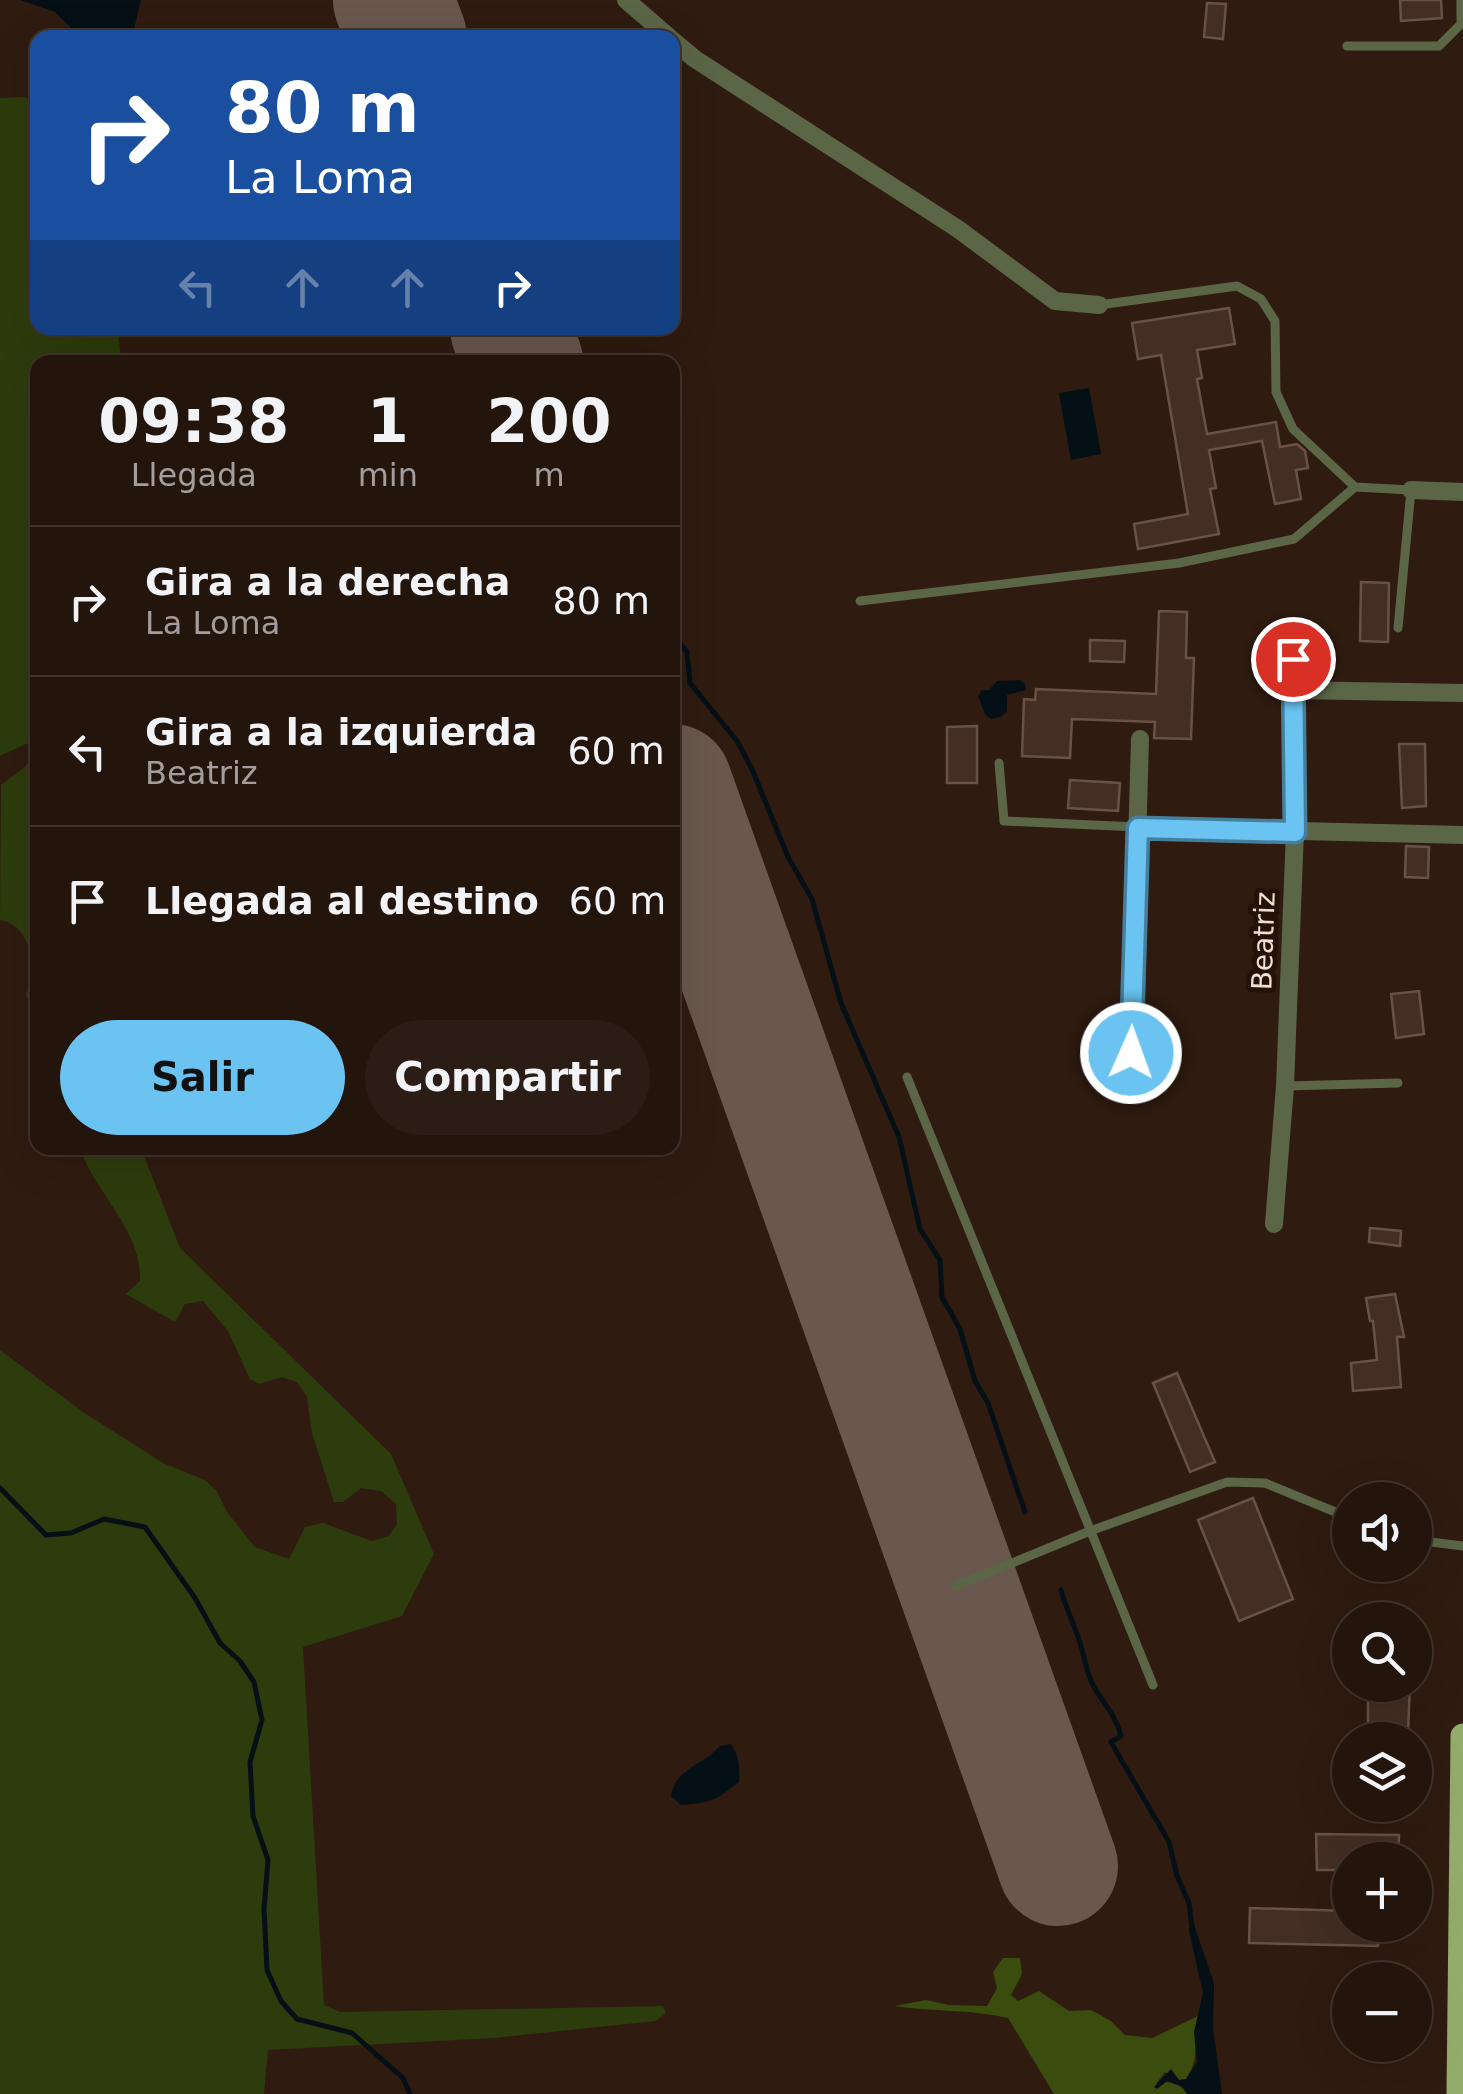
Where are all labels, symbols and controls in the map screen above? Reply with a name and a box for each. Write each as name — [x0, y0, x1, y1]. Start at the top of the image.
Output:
text: 80 m — [225, 67, 420, 149]
icon: right — [60, 70, 190, 200]
text: La Loma — [225, 151, 415, 204]
icon: left — [170, 260, 225, 315]
icon: ahead — [275, 260, 330, 315]
icon: ahead — [380, 260, 435, 315]
icon: right — [485, 260, 540, 315]
text: 09:38 — [98, 386, 289, 456]
text: 1 — [367, 386, 409, 456]
text: 200 — [486, 386, 612, 456]
text: Llegada — [131, 456, 257, 494]
text: min — [358, 456, 418, 494]
text: m — [533, 456, 565, 494]
text: Gira a la derecha — [145, 560, 510, 604]
icon: right — [60, 574, 115, 629]
text: 80 m — [553, 579, 650, 623]
text: La Loma — [145, 604, 280, 642]
pin — [1251, 617, 1336, 702]
icon: arrive — [1266, 632, 1321, 687]
text: Gira a la izquierda — [145, 710, 537, 754]
icon: left — [60, 724, 115, 779]
text: 60 m — [567, 729, 665, 773]
text: Beatriz — [145, 754, 258, 792]
icon: arrive — [60, 874, 115, 929]
text: Llegada al destino — [145, 879, 539, 923]
text: 60 m — [569, 879, 666, 923]
street label: Beatriz — [1245, 891, 1282, 991]
position arrow — [1079, 1001, 1183, 1105]
button: Salir — [60, 1020, 345, 1135]
button: Compartir — [365, 1020, 650, 1135]
map controls — [1332, 1482, 1432, 2062]
button: sound — [1332, 1482, 1432, 1582]
button: search — [1332, 1602, 1432, 1702]
button: layers — [1332, 1722, 1432, 1822]
button: + — [1332, 1842, 1432, 1942]
button: − — [1332, 1962, 1432, 2062]

